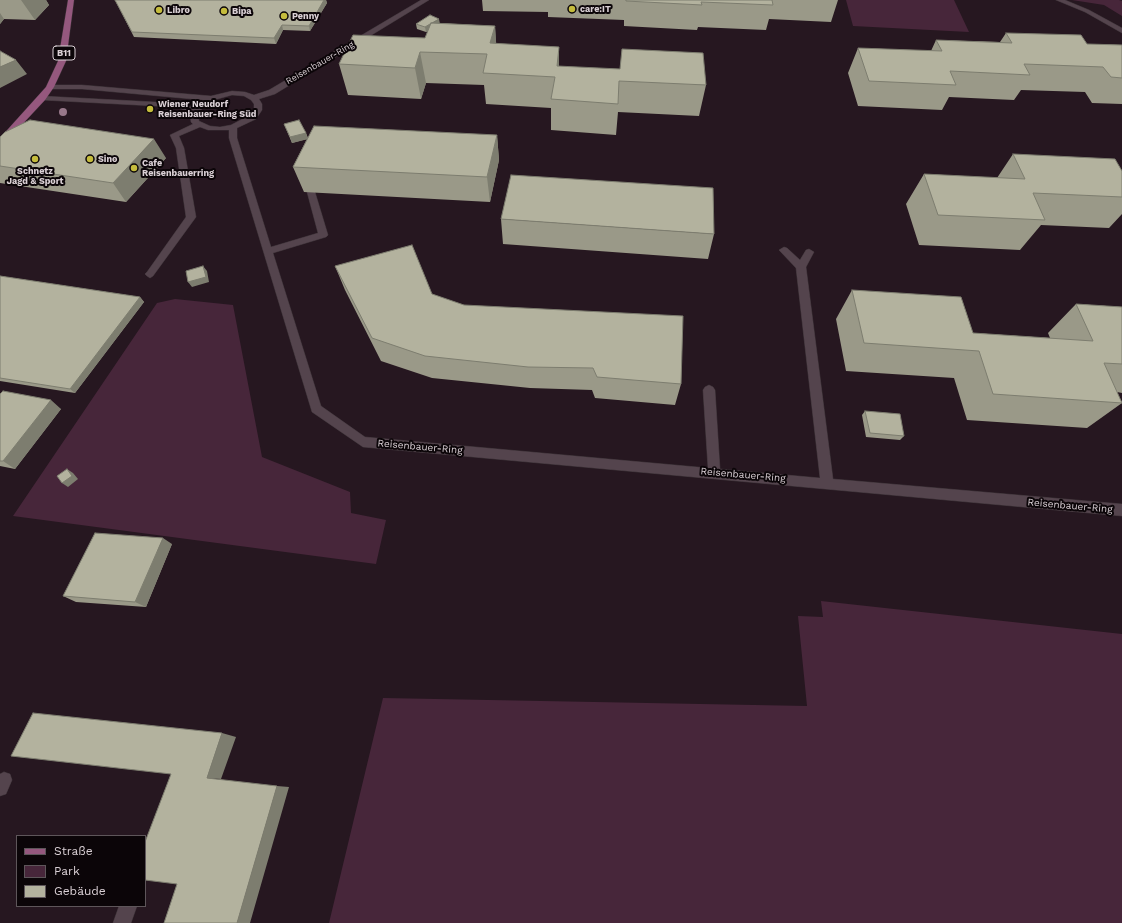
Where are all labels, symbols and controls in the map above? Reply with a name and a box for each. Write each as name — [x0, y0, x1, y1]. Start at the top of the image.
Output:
marker: care:IT — [567, 4, 577, 14]
place label: care:IT — [580, 4, 611, 14]
marker: Libro — [154, 5, 164, 15]
place label: Libro — [167, 5, 190, 15]
marker: Bipa — [219, 6, 229, 16]
place label: Bipa — [232, 6, 252, 16]
marker: Penny — [279, 11, 289, 21]
place label: Penny — [292, 11, 319, 21]
street label: Reisenbauer-Ring — [284, 39, 356, 87]
road number: B11 — [53, 46, 75, 60]
place label: Wiener Neudorf Reisenbauer-Ring Süd — [158, 99, 256, 120]
marker: Wiener Neudorf Reisenbauer-Ring Süd — [145, 104, 155, 114]
marker: Schnetz Jagd & Sport — [30, 154, 40, 164]
marker: Sino — [85, 154, 95, 164]
place label: Sino — [98, 154, 117, 164]
place label: Cafe Reisenbauerring — [142, 158, 214, 179]
marker: Cafe Reisenbauerring — [129, 163, 139, 173]
place label: Schnetz Jagd & Sport — [7, 166, 63, 187]
street label: Reisenbauer-Ring — [377, 437, 463, 457]
street label: Reisenbauer-Ring — [700, 465, 786, 485]
street label: Reisenbauer-Ring — [1027, 496, 1113, 516]
legend — [16, 835, 146, 907]
text: Straße — [54, 844, 93, 858]
text: Park — [54, 864, 80, 878]
text: Gebäude — [54, 884, 106, 898]

